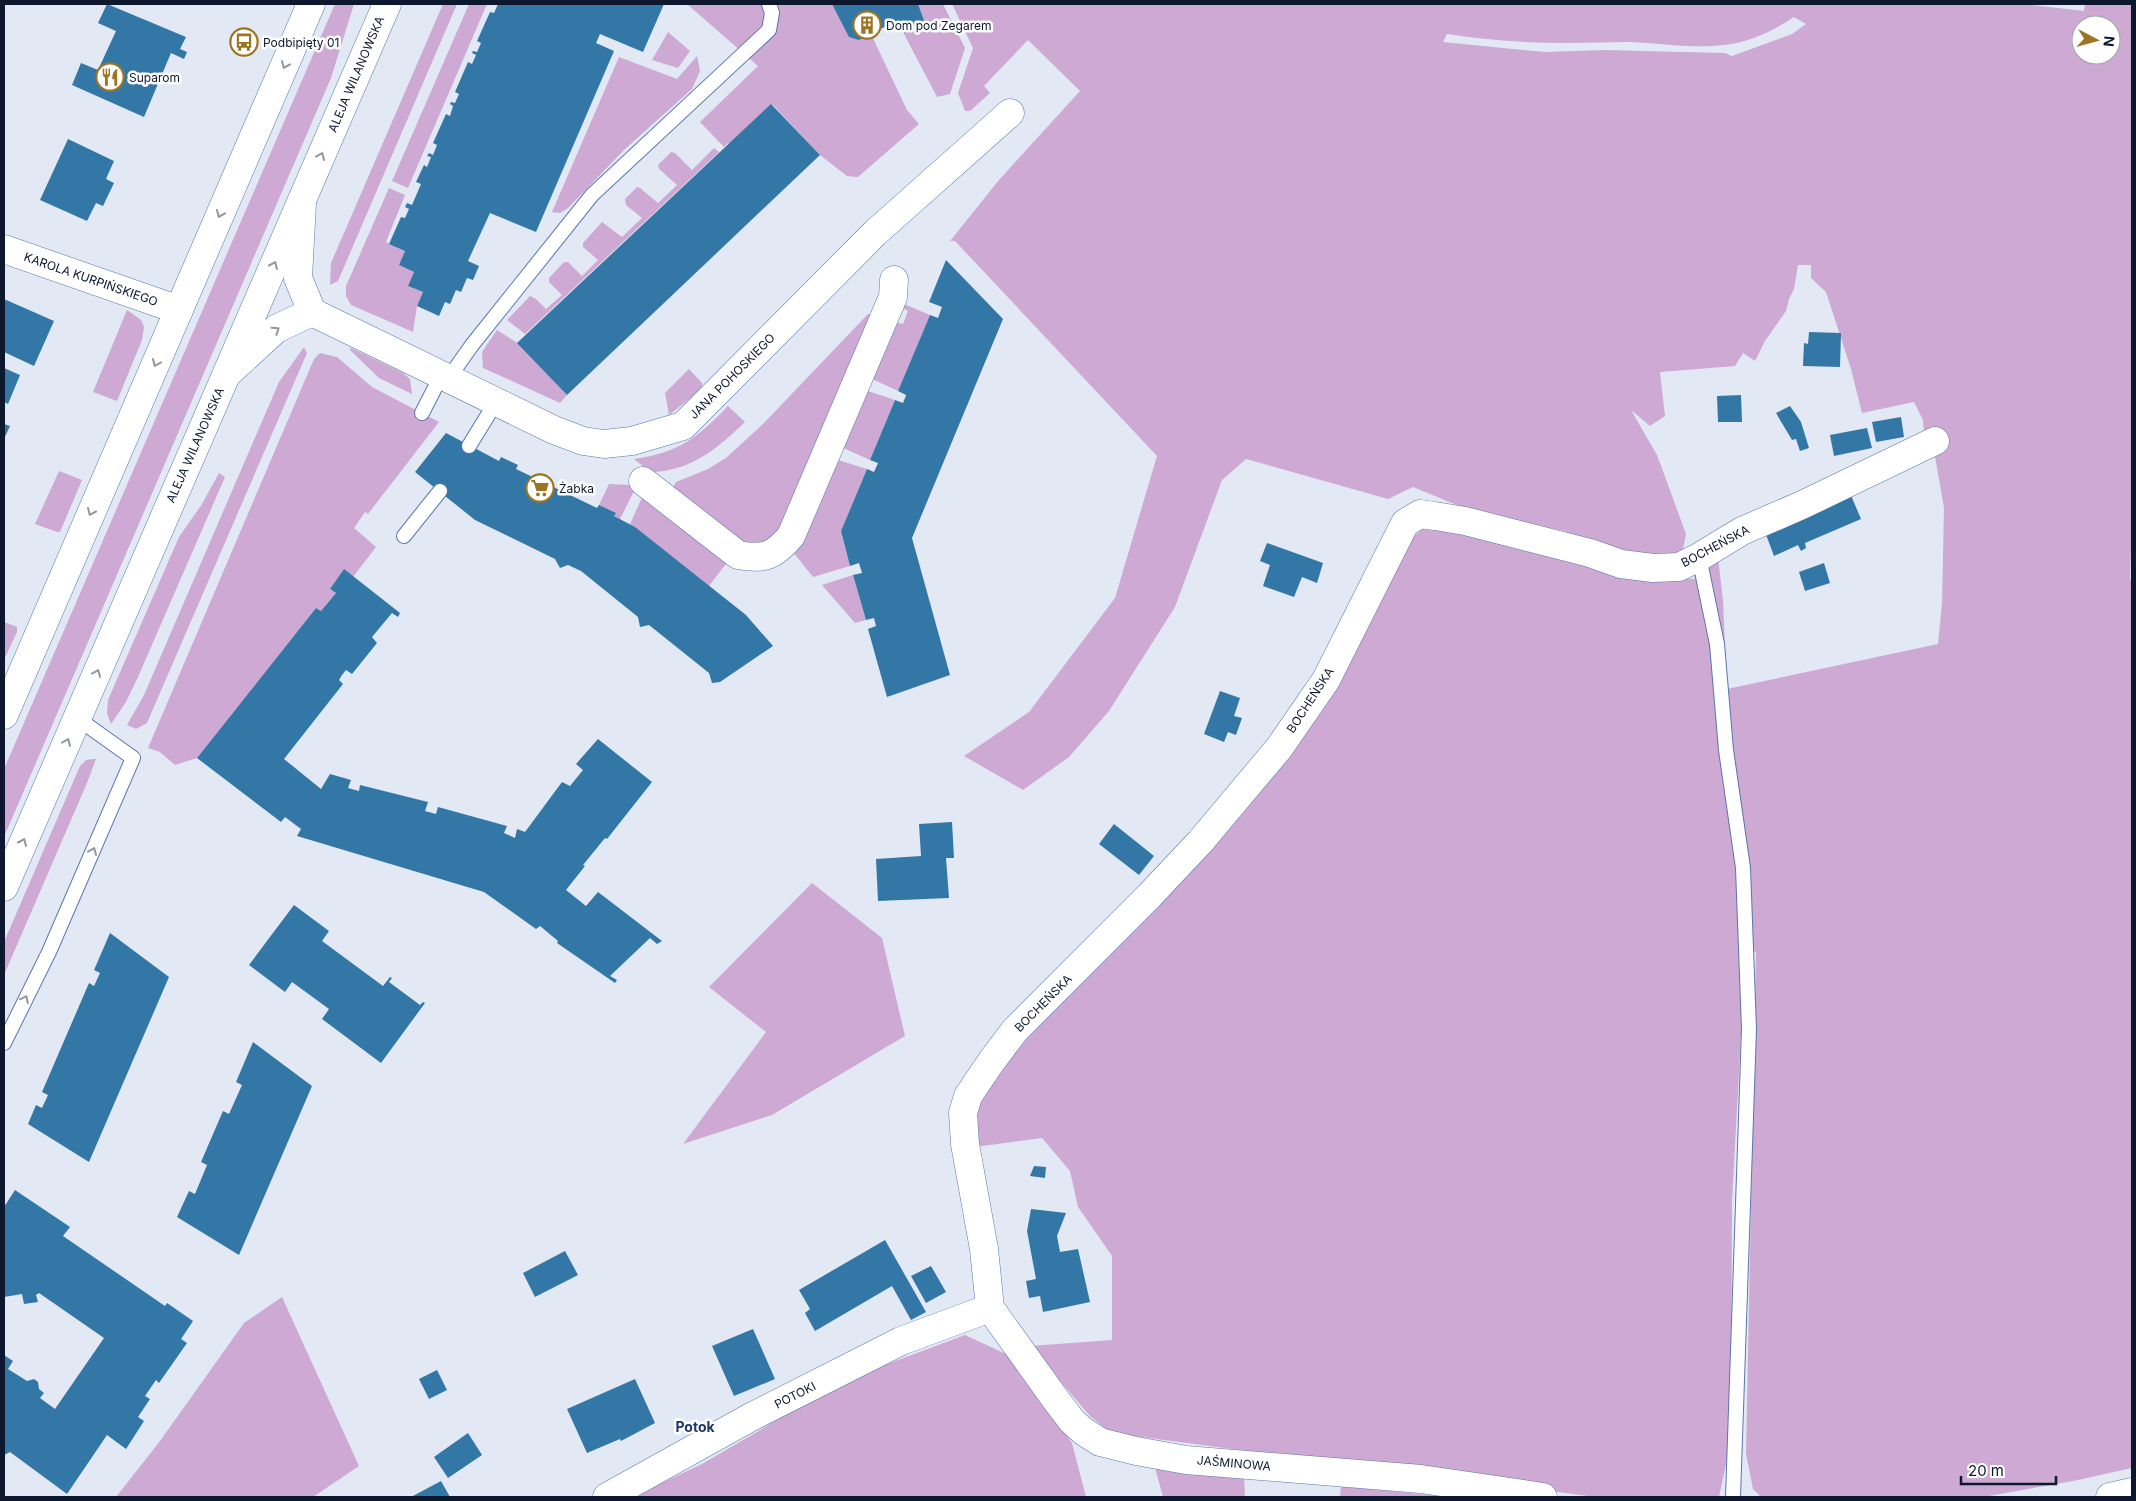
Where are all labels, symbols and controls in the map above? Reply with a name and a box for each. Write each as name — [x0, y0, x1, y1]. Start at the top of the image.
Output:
building icon: Dom pod Zegarem — [852, 10, 882, 40]
street label: ALEJA WILANOWSKA — [325, 14, 387, 134]
north arrow — [2071, 15, 2121, 65]
place label: Dom pod Zegarem — [886, 18, 991, 33]
bus stop icon: Podbipięty 01 — [229, 27, 259, 57]
place label: Podbipięty 01 — [263, 35, 339, 50]
text: N — [2100, 35, 2118, 48]
one-way arrow — [281, 60, 291, 68]
restaurant icon: Suparom — [95, 62, 125, 92]
place label: Suparom — [129, 70, 180, 85]
one-way arrow — [315, 152, 326, 161]
one-way arrow — [216, 209, 227, 218]
street label: KAROLA KURPIŃSKIEGO — [22, 249, 160, 309]
one-way arrow — [267, 261, 278, 270]
one-way arrow — [271, 327, 280, 336]
street label: JANA POHOSKIEGO — [686, 330, 778, 422]
one-way arrow — [151, 358, 162, 367]
street label: ALEJA WILANOWSKA — [163, 385, 227, 505]
supermarket icon: Żabka — [525, 473, 555, 503]
place label: Żabka — [559, 481, 594, 496]
one-way arrow — [87, 507, 98, 516]
street label: BOCHEŃSKA — [1678, 522, 1752, 570]
street label: BOCHEŃSKA — [1283, 664, 1337, 736]
one-way arrow — [90, 669, 101, 678]
one-way arrow — [60, 738, 71, 747]
one-way arrow — [17, 838, 28, 847]
one-way arrow — [86, 847, 97, 856]
street label: BOCHEŃSKA — [1011, 971, 1075, 1035]
one-way arrow — [19, 995, 30, 1004]
street label: POTOKI — [772, 1378, 818, 1412]
district label: Potok — [675, 1418, 715, 1435]
street label: JAŚMINOWA — [1196, 1452, 1272, 1474]
scale bar — [1961, 1454, 2056, 1486]
text: 20 m — [1968, 1461, 2004, 1480]

